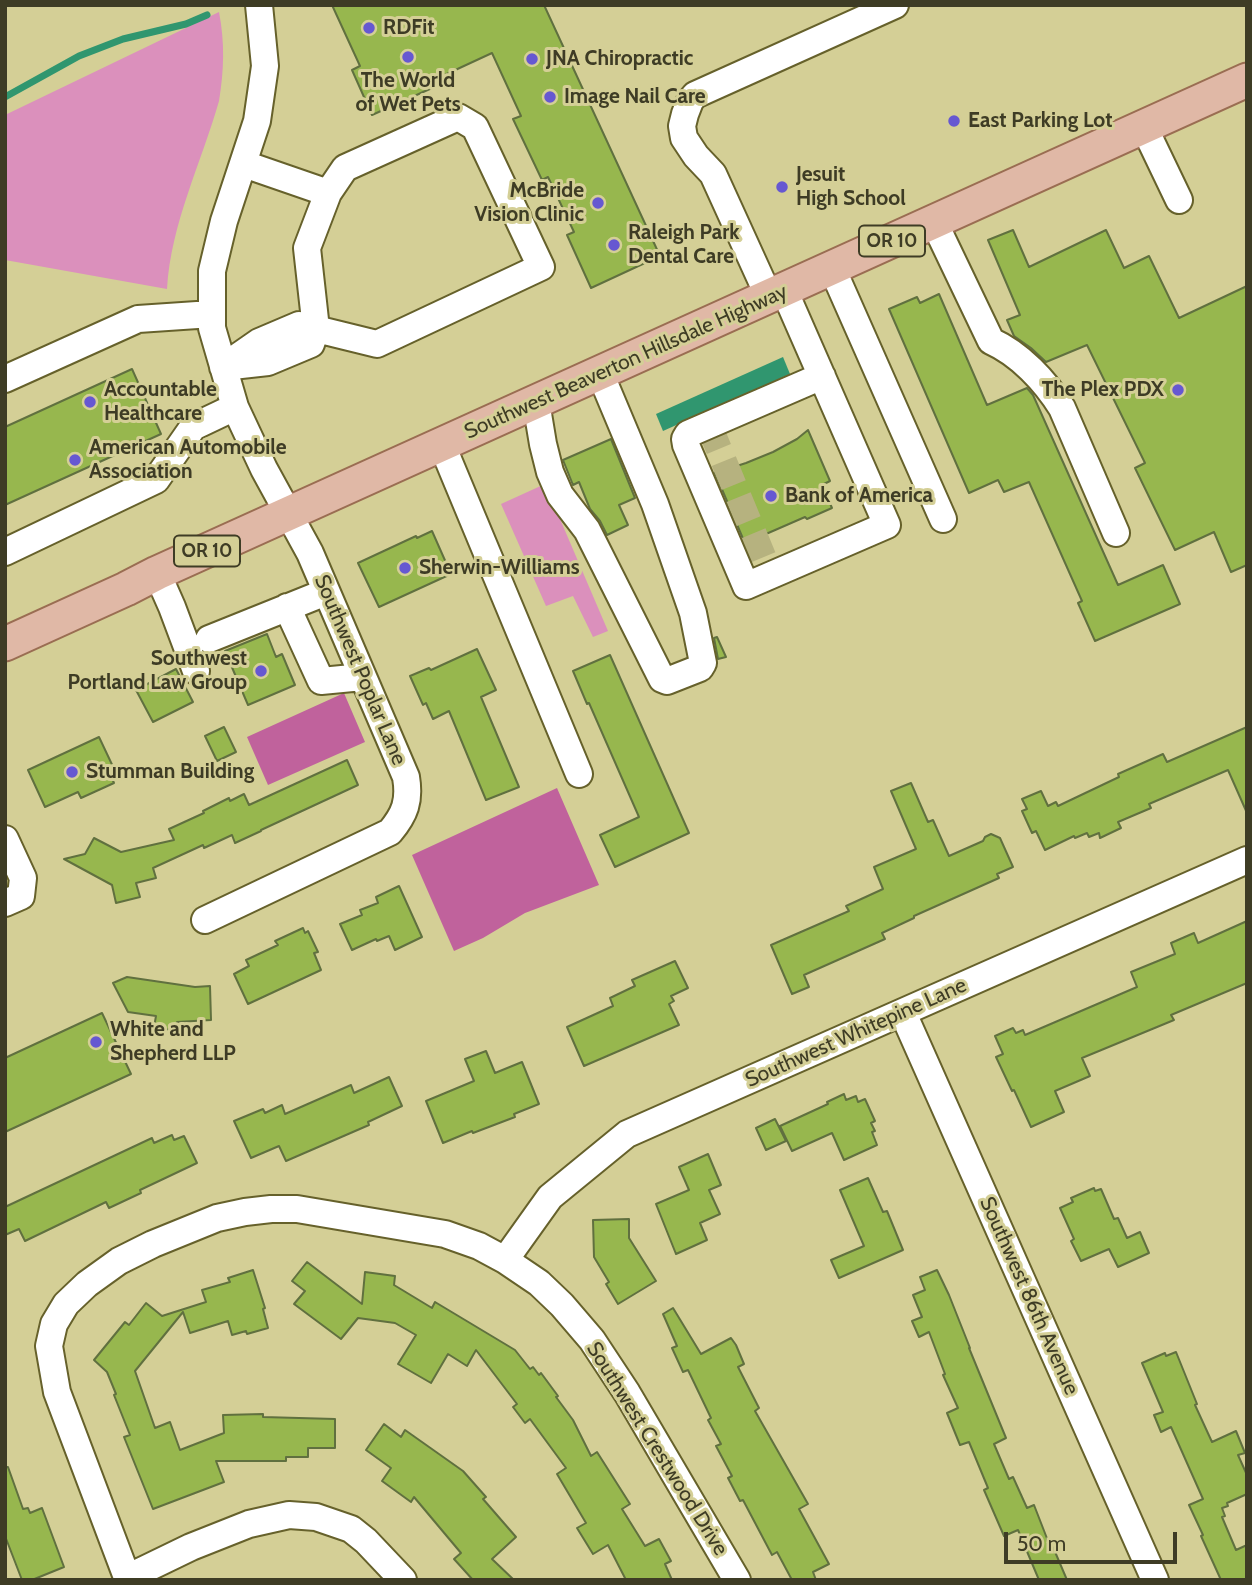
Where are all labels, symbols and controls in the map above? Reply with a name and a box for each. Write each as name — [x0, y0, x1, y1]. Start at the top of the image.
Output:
place label: RDFit — [383, 15, 434, 41]
marker: RDFit — [361, 20, 377, 36]
place label: JNA Chiropractic — [546, 46, 693, 72]
marker: The World of Wet Pets — [400, 49, 416, 65]
marker: JNA Chiropractic — [524, 51, 540, 67]
place label: The World of Wet Pets — [355, 68, 461, 118]
place label: Image Nail Care — [564, 84, 706, 110]
marker: Image Nail Care — [542, 89, 558, 105]
place label: East Parking Lot — [968, 108, 1112, 134]
marker: East Parking Lot — [946, 113, 962, 129]
place label: Jesuit High School — [796, 162, 906, 212]
place label: McBride Vision Clinic — [474, 178, 584, 228]
marker: Jesuit High School — [774, 179, 790, 195]
marker: McBride Vision Clinic — [590, 195, 606, 211]
place label: Raleigh Park Dental Care — [628, 220, 739, 270]
road number: OR 10 — [859, 226, 925, 256]
marker: Raleigh Park Dental Care — [606, 237, 622, 253]
street label: Southwest Beaverton Hillsdale Highway — [461, 279, 791, 445]
place label: Accountable Healthcare — [104, 377, 217, 427]
place label: The Plex PDX — [1042, 377, 1164, 403]
marker: The Plex PDX — [1170, 382, 1186, 398]
marker: Accountable Healthcare — [82, 394, 98, 410]
place label: American Automobile Association — [89, 435, 287, 485]
marker: American Automobile Association — [67, 452, 83, 468]
place label: Bank of America — [785, 483, 933, 509]
marker: Bank of America — [763, 488, 779, 504]
road number: OR 10 — [174, 536, 240, 566]
place label: Sherwin-Williams — [419, 555, 580, 581]
marker: Sherwin-Williams — [397, 560, 413, 576]
street label: Southwest Poplar Lane — [309, 571, 411, 769]
place label: Southwest Portland Law Group — [68, 646, 247, 696]
marker: Southwest Portland Law Group — [253, 663, 269, 679]
place label: Stumman Building — [86, 759, 254, 785]
marker: Stumman Building — [64, 764, 80, 780]
street label: Southwest Whitepine Lane — [742, 973, 970, 1093]
place label: White and Shepherd LLP — [110, 1017, 236, 1067]
marker: White and Shepherd LLP — [88, 1034, 104, 1050]
street label: Southwest 86th Avenue — [974, 1193, 1084, 1399]
street label: Southwest Crestwood Drive — [581, 1338, 733, 1560]
scale bar — [1007, 1518, 1180, 1562]
text: 50 m — [1017, 1531, 1066, 1556]

